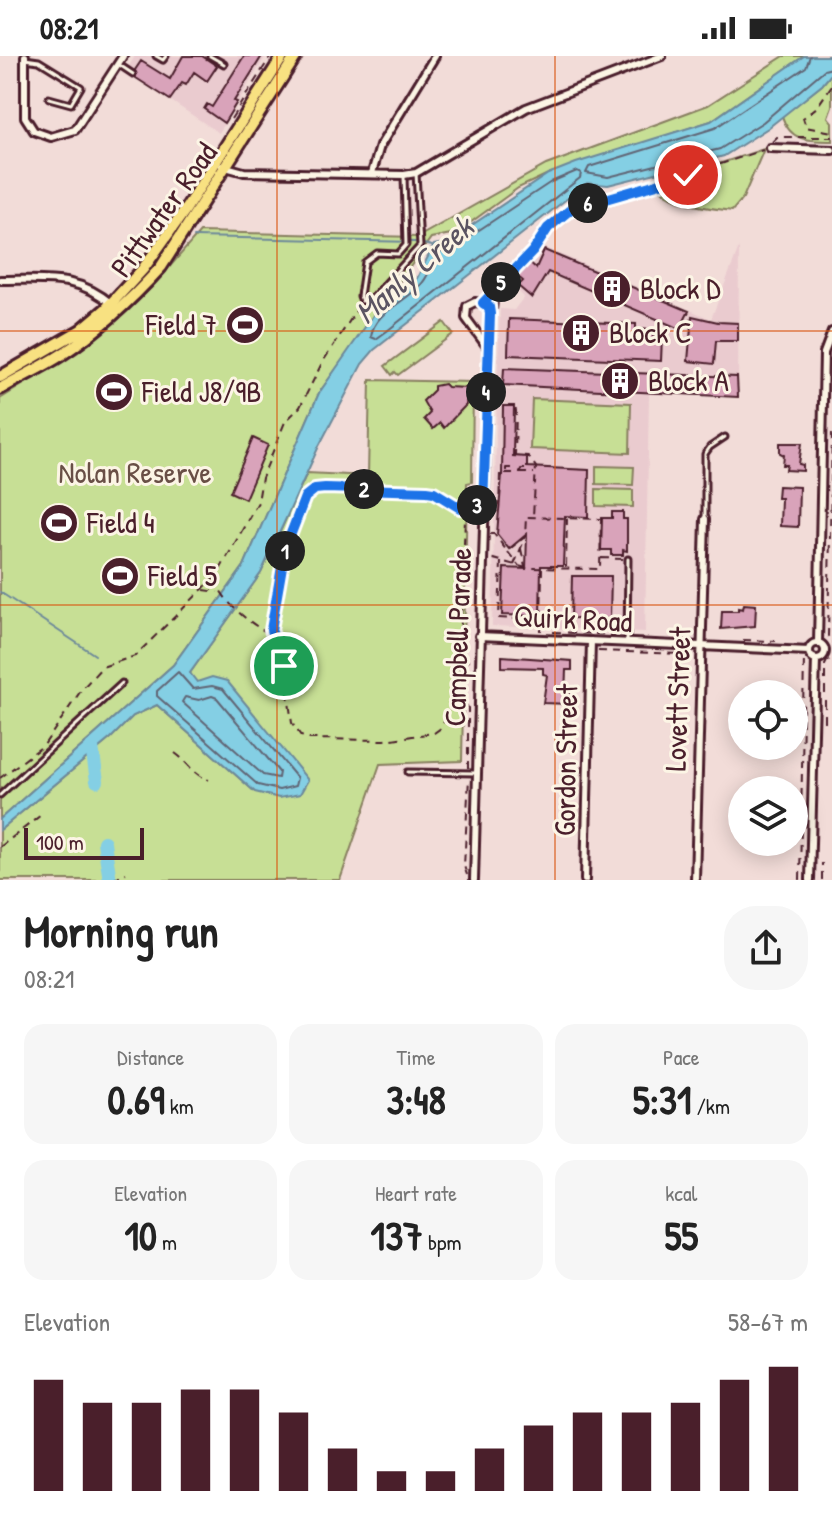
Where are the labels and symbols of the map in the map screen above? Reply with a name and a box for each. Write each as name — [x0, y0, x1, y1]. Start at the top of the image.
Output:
street label: Pittwater Road — [101, 134, 226, 285]
pin — [654, 141, 722, 209]
pin: 6 — [568, 183, 608, 223]
water label: Manly Creek — [345, 204, 484, 333]
pin: 5 — [481, 262, 521, 302]
building icon: Block D — [591, 268, 633, 310]
place label: Block D — [640, 268, 721, 308]
place label: Field 7 — [145, 304, 217, 344]
sports icon: Field 7 — [224, 304, 266, 346]
building icon: Block C — [560, 312, 602, 354]
place label: Block C — [609, 312, 692, 352]
building icon: Block A — [599, 360, 641, 402]
place label: Block A — [648, 360, 729, 400]
sports icon: Field J8/9B — [93, 371, 135, 413]
place label: Field J8/9B — [141, 371, 262, 411]
pin: 4 — [466, 372, 506, 412]
park label: Nolan Reserve — [59, 452, 211, 492]
pin: 2 — [344, 469, 384, 509]
pin: 3 — [457, 485, 497, 525]
sports icon: Field 4 — [38, 502, 80, 544]
place label: Field 4 — [86, 502, 155, 542]
pin: 1 — [265, 531, 305, 571]
street label: Campbell Parade — [434, 547, 480, 727]
sports icon: Field 5 — [99, 555, 141, 597]
place label: Field 5 — [147, 555, 217, 595]
street label: Quirk Road — [513, 595, 634, 641]
street label: Lovett Street — [654, 625, 700, 772]
pin — [250, 632, 318, 700]
street label: Gordon Street — [544, 683, 586, 836]
scale bar — [24, 824, 144, 860]

